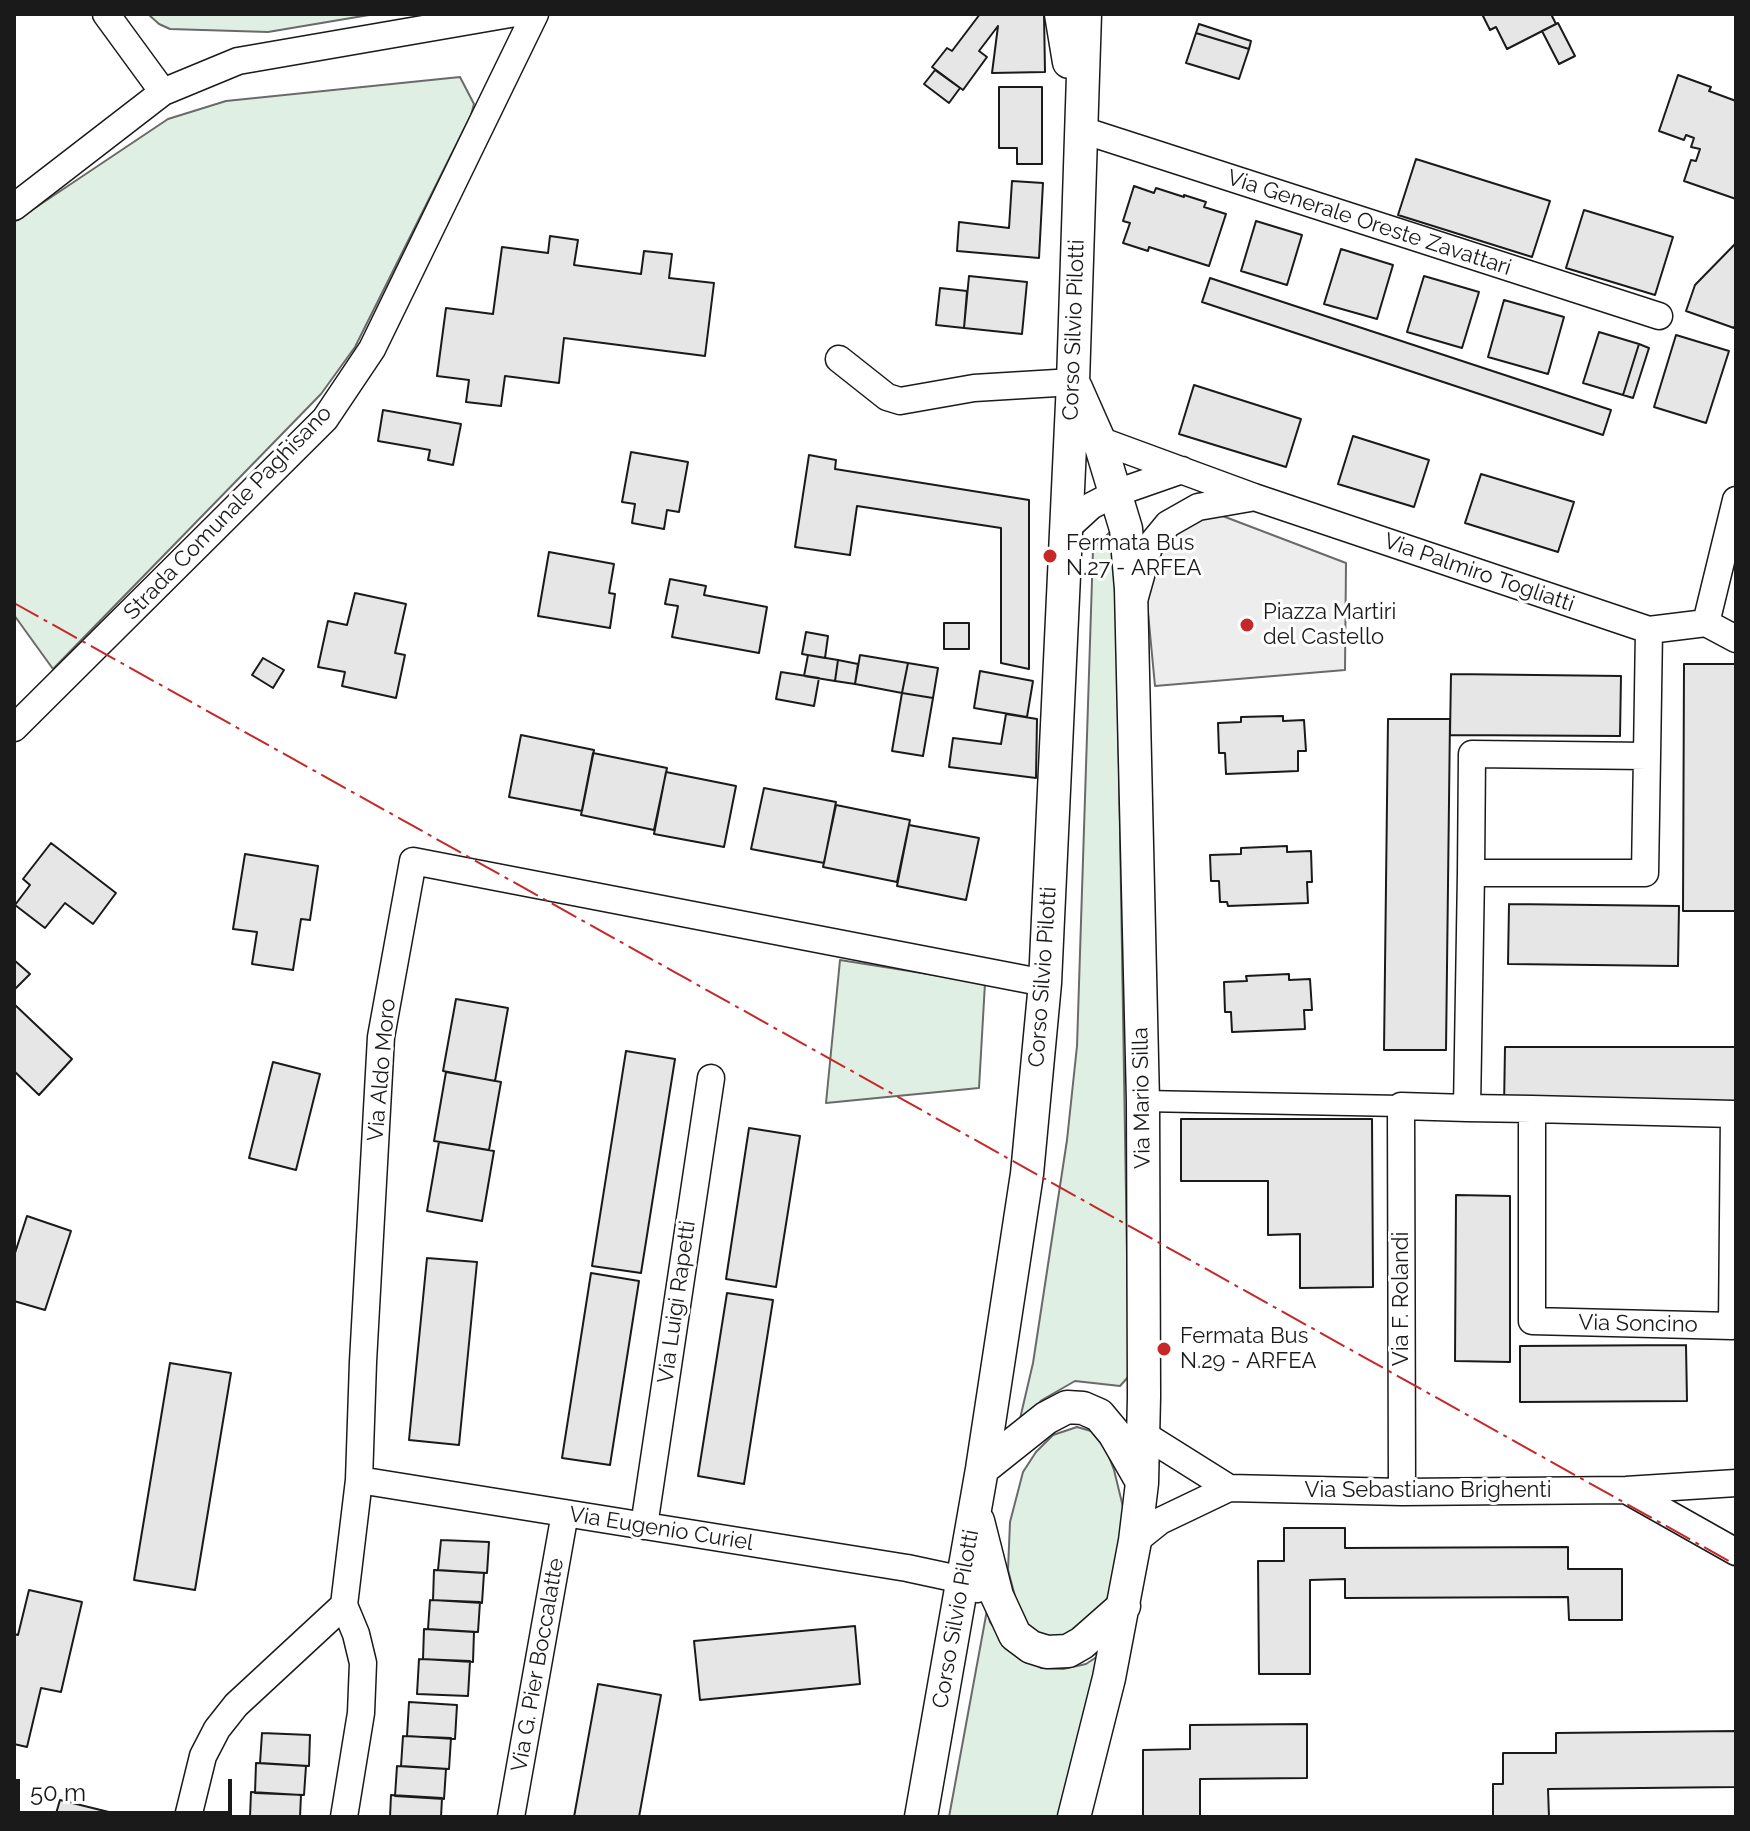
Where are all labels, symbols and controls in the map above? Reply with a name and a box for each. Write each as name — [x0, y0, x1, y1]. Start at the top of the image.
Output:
street label: Via Generale Oreste Zavattari — [1224, 165, 1514, 281]
street label: Corso Silvio Pilotti — [1058, 239, 1090, 421]
street label: Strada Comunale Paghisano — [119, 400, 337, 626]
street label: Via Palmiro Togliatti — [1380, 528, 1578, 618]
place label: Fermata Bus N.27 - ARFEA — [1066, 530, 1201, 582]
marker: Fermata Bus N.27 - ARFEA — [1041, 547, 1059, 565]
place label: Piazza Martiri del Castello — [1263, 599, 1396, 650]
marker: Piazza Martiri del Castello — [1238, 616, 1256, 634]
street label: Corso Silvio Pilotti — [1024, 886, 1062, 1068]
street label: Via Aldo Moro — [363, 998, 401, 1142]
street label: Via Mario Silla — [1128, 1027, 1156, 1169]
street label: Via Luigi Rapetti — [653, 1219, 701, 1385]
street label: Via F. Rolandi — [1388, 1232, 1414, 1366]
street label: Via Soncino — [1578, 1310, 1698, 1338]
place label: Fermata Bus N.29 - ARFEA — [1180, 1323, 1316, 1374]
marker: Fermata Bus N.29 - ARFEA — [1155, 1340, 1173, 1358]
street label: Via Sebastiano Brighenti — [1305, 1477, 1551, 1503]
street label: Via Eugenio Curiel — [567, 1501, 755, 1557]
street label: Corso Silvio Pilotti — [927, 1528, 985, 1710]
street label: Via G. Pier Boccalatte — [506, 1556, 570, 1774]
scale bar — [20, 1763, 236, 1813]
text: 50 m — [30, 1778, 86, 1807]

